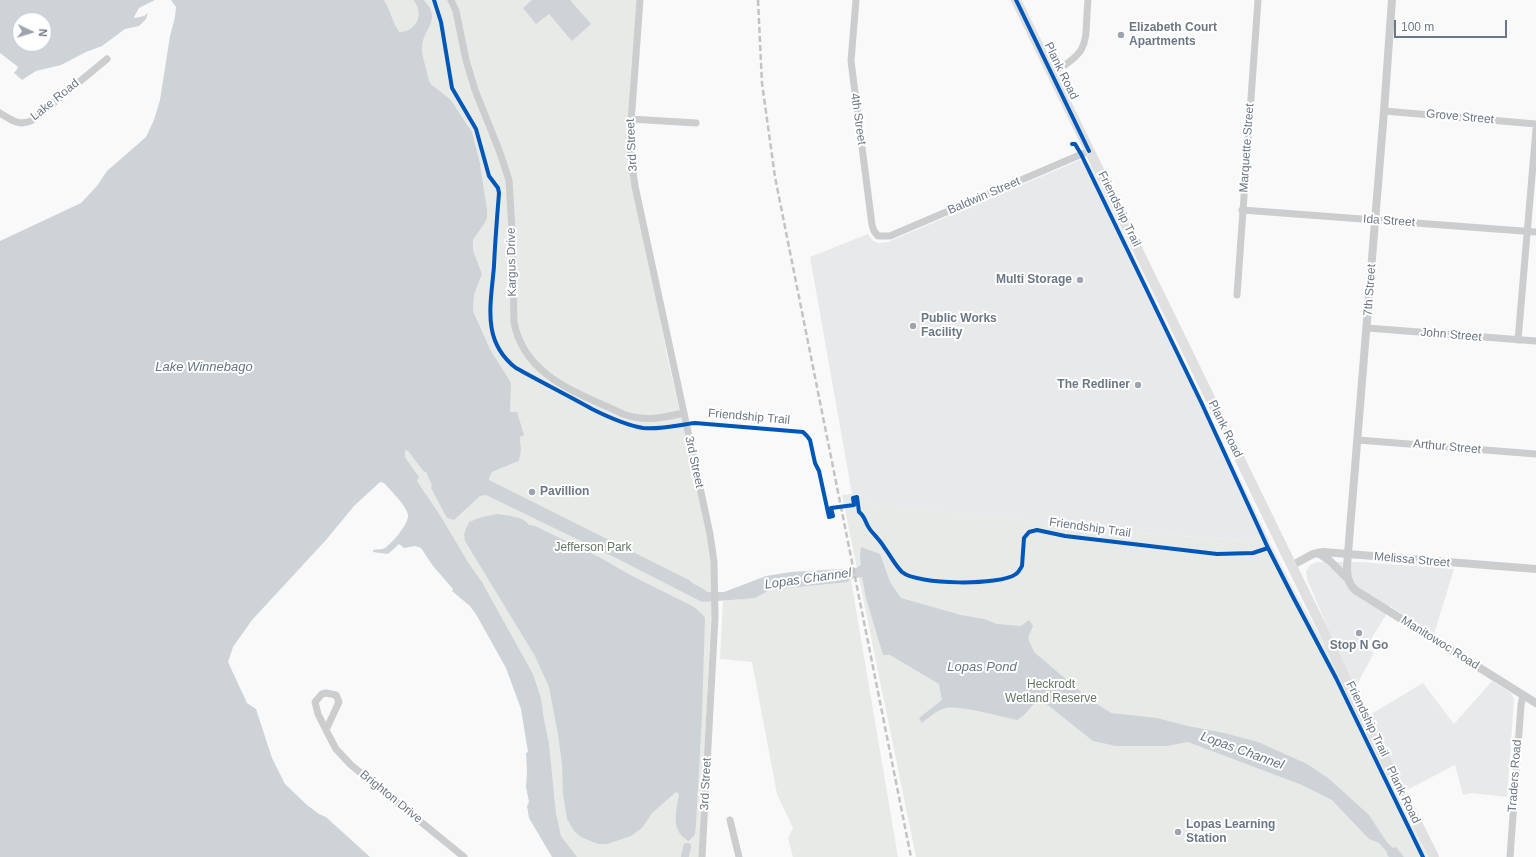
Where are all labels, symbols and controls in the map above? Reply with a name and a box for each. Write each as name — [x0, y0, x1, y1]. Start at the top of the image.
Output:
north arrow — [12, 12, 52, 52]
scale bar — [1396, 12, 1509, 38]
text: 100 m — [1401, 20, 1434, 34]
place label: Elizabeth Court Apartments — [1129, 21, 1217, 49]
text: N — [37, 28, 49, 37]
marker: Elizabeth Court Apartments — [1116, 30, 1126, 40]
street label: Plank Road — [1041, 40, 1081, 102]
street label: Lake Road — [28, 76, 82, 124]
street label: 4th Street — [847, 92, 869, 146]
street label: Marquette Street — [1237, 103, 1257, 193]
street label: Grove Street — [1425, 107, 1495, 127]
street label: 3rd Street — [623, 118, 641, 172]
street label: Friendship Trail — [1095, 169, 1143, 249]
street label: Baldwin Street — [946, 174, 1022, 218]
street label: Ida Street — [1363, 212, 1415, 230]
street label: Kargus Drive — [504, 227, 520, 297]
street label: 7th Street — [1361, 264, 1379, 316]
place label: Multi Storage — [996, 273, 1072, 287]
marker: Multi Storage — [1075, 275, 1085, 285]
place label: Public Works Facility — [921, 312, 997, 340]
marker: Public Works Facility — [908, 321, 918, 331]
street label: John Street — [1420, 325, 1482, 345]
water label: Lake Winnebago — [155, 359, 253, 375]
place label: The Redliner — [1057, 378, 1130, 392]
marker: The Redliner — [1133, 380, 1143, 390]
street label: Plank Road — [1205, 398, 1245, 460]
street label: Friendship Trail — [707, 406, 791, 428]
street label: 3rd Street — [681, 435, 707, 489]
street label: Arthur Street — [1412, 437, 1482, 457]
place label: Pavillion — [540, 485, 589, 499]
marker: Pavillion — [527, 487, 537, 497]
street label: Friendship Trail — [1048, 515, 1132, 541]
park label: Jefferson Park — [554, 541, 632, 555]
street label: Melissa Street — [1374, 550, 1450, 570]
water label: Lopas Channel — [764, 565, 852, 593]
street label: Manitowoc Road — [1398, 613, 1482, 673]
marker: Stop N Go — [1354, 628, 1364, 638]
place label: Stop N Go — [1330, 639, 1388, 653]
water label: Lopas Pond — [947, 659, 1017, 675]
park label: Heckrodt Wetland Reserve — [1005, 678, 1097, 706]
street label: Friendship Trail — [1343, 679, 1391, 759]
water label: Lopas Channel — [1198, 729, 1286, 773]
street label: Traders Road — [1505, 739, 1525, 813]
street label: 3rd Street — [697, 757, 715, 811]
street label: Plank Road — [1383, 764, 1423, 826]
street label: Brighton Drive — [357, 767, 425, 827]
place label: Lopas Learning Station — [1186, 818, 1275, 846]
marker: Lopas Learning Station — [1173, 827, 1183, 837]

